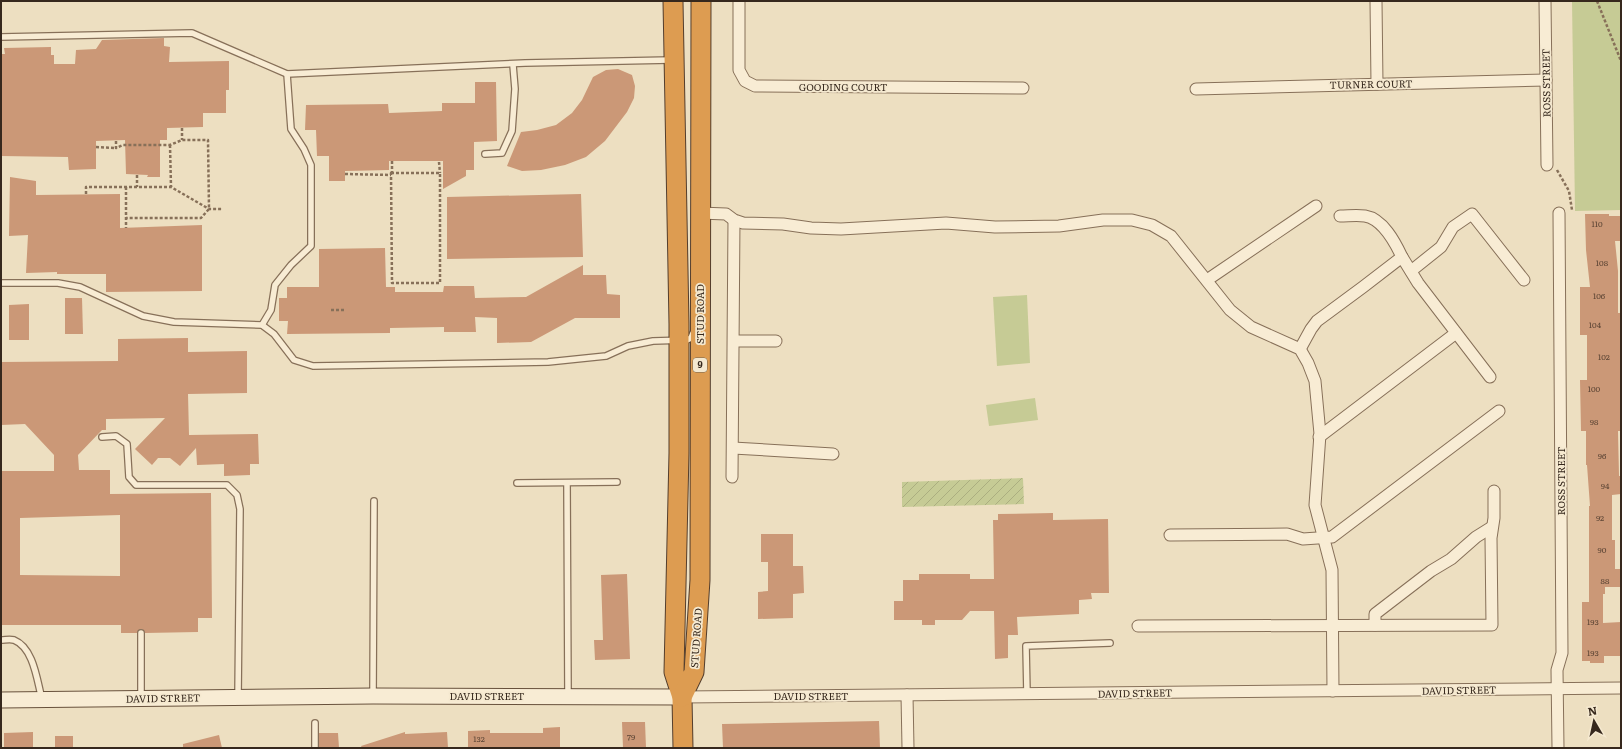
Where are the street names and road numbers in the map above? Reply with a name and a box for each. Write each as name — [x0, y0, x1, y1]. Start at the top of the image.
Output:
street label: ROSS STREET — [1537, 49, 1554, 117]
street label: TURNER COURT — [1329, 75, 1413, 92]
street label: GOODING COURT — [799, 79, 887, 94]
street label: STUD ROAD — [692, 284, 707, 344]
road number: 9 — [693, 358, 707, 372]
street label: ROSS STREET — [1553, 447, 1568, 515]
street label: STUD ROAD — [686, 607, 705, 668]
street label: DAVID STREET — [1421, 681, 1496, 698]
street label: DAVID STREET — [1097, 684, 1172, 701]
street label: DAVID STREET — [450, 688, 524, 703]
street label: DAVID STREET — [774, 688, 848, 703]
street label: DAVID STREET — [125, 689, 200, 706]

